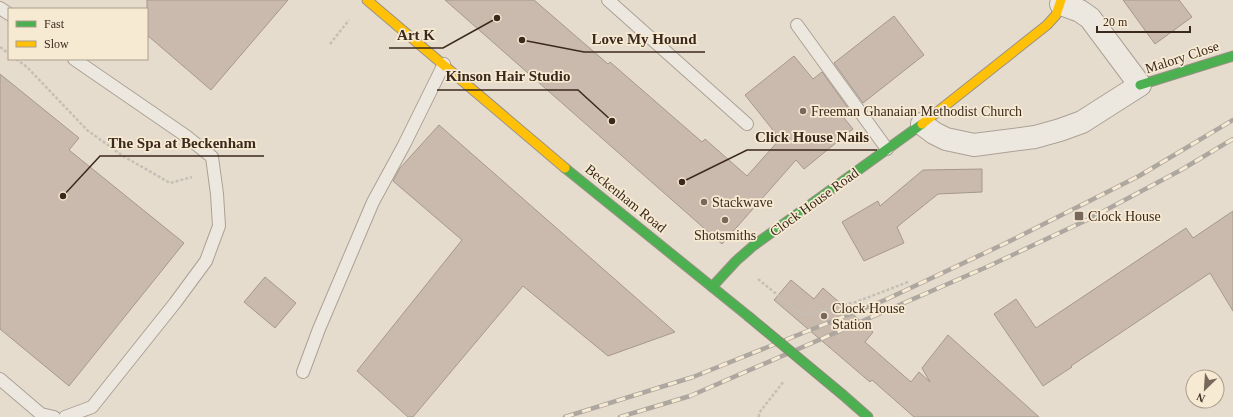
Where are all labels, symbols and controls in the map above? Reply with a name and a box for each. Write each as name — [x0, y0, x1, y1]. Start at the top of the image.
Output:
legend — [8, 8, 148, 60]
scale bar — [1097, 8, 1190, 34]
text: 20 m — [1103, 15, 1128, 29]
text: Fast — [44, 17, 65, 31]
callout: Art K — [389, 21, 443, 48]
callout: Love My Hound — [584, 25, 705, 52]
text: Art K — [397, 27, 435, 43]
text: Love My Hound — [591, 31, 697, 47]
text: Slow — [44, 37, 69, 51]
street label: Malory Close — [1143, 39, 1221, 76]
callout: Kinson Hair Studio — [437, 63, 578, 90]
text: Kinson Hair Studio — [446, 68, 570, 84]
place label: Freeman Ghanaian Methodist Church — [811, 104, 1022, 119]
marker: Freeman Ghanaian Methodist Church — [798, 106, 808, 116]
callout: Click House Nails — [747, 123, 877, 150]
callout: The Spa at Beckenham — [100, 129, 264, 156]
text: Click House Nails — [755, 129, 869, 145]
text: The Spa at Beckenham — [108, 135, 256, 151]
street label: Beckenham Road — [582, 161, 669, 235]
street label: Clock House Road — [767, 165, 861, 240]
place label: Stackwave — [712, 195, 773, 210]
marker: Stackwave — [699, 197, 709, 207]
place label: Clock House — [1088, 209, 1161, 224]
marker: Clock House — [1073, 210, 1085, 222]
marker: Shotsmiths — [720, 215, 730, 225]
place label: Shotsmiths — [694, 228, 756, 243]
place label: Clock House Station — [832, 301, 905, 332]
marker: Clock House Station — [819, 311, 829, 321]
north arrow — [1185, 369, 1225, 409]
text: N — [1195, 391, 1207, 405]

